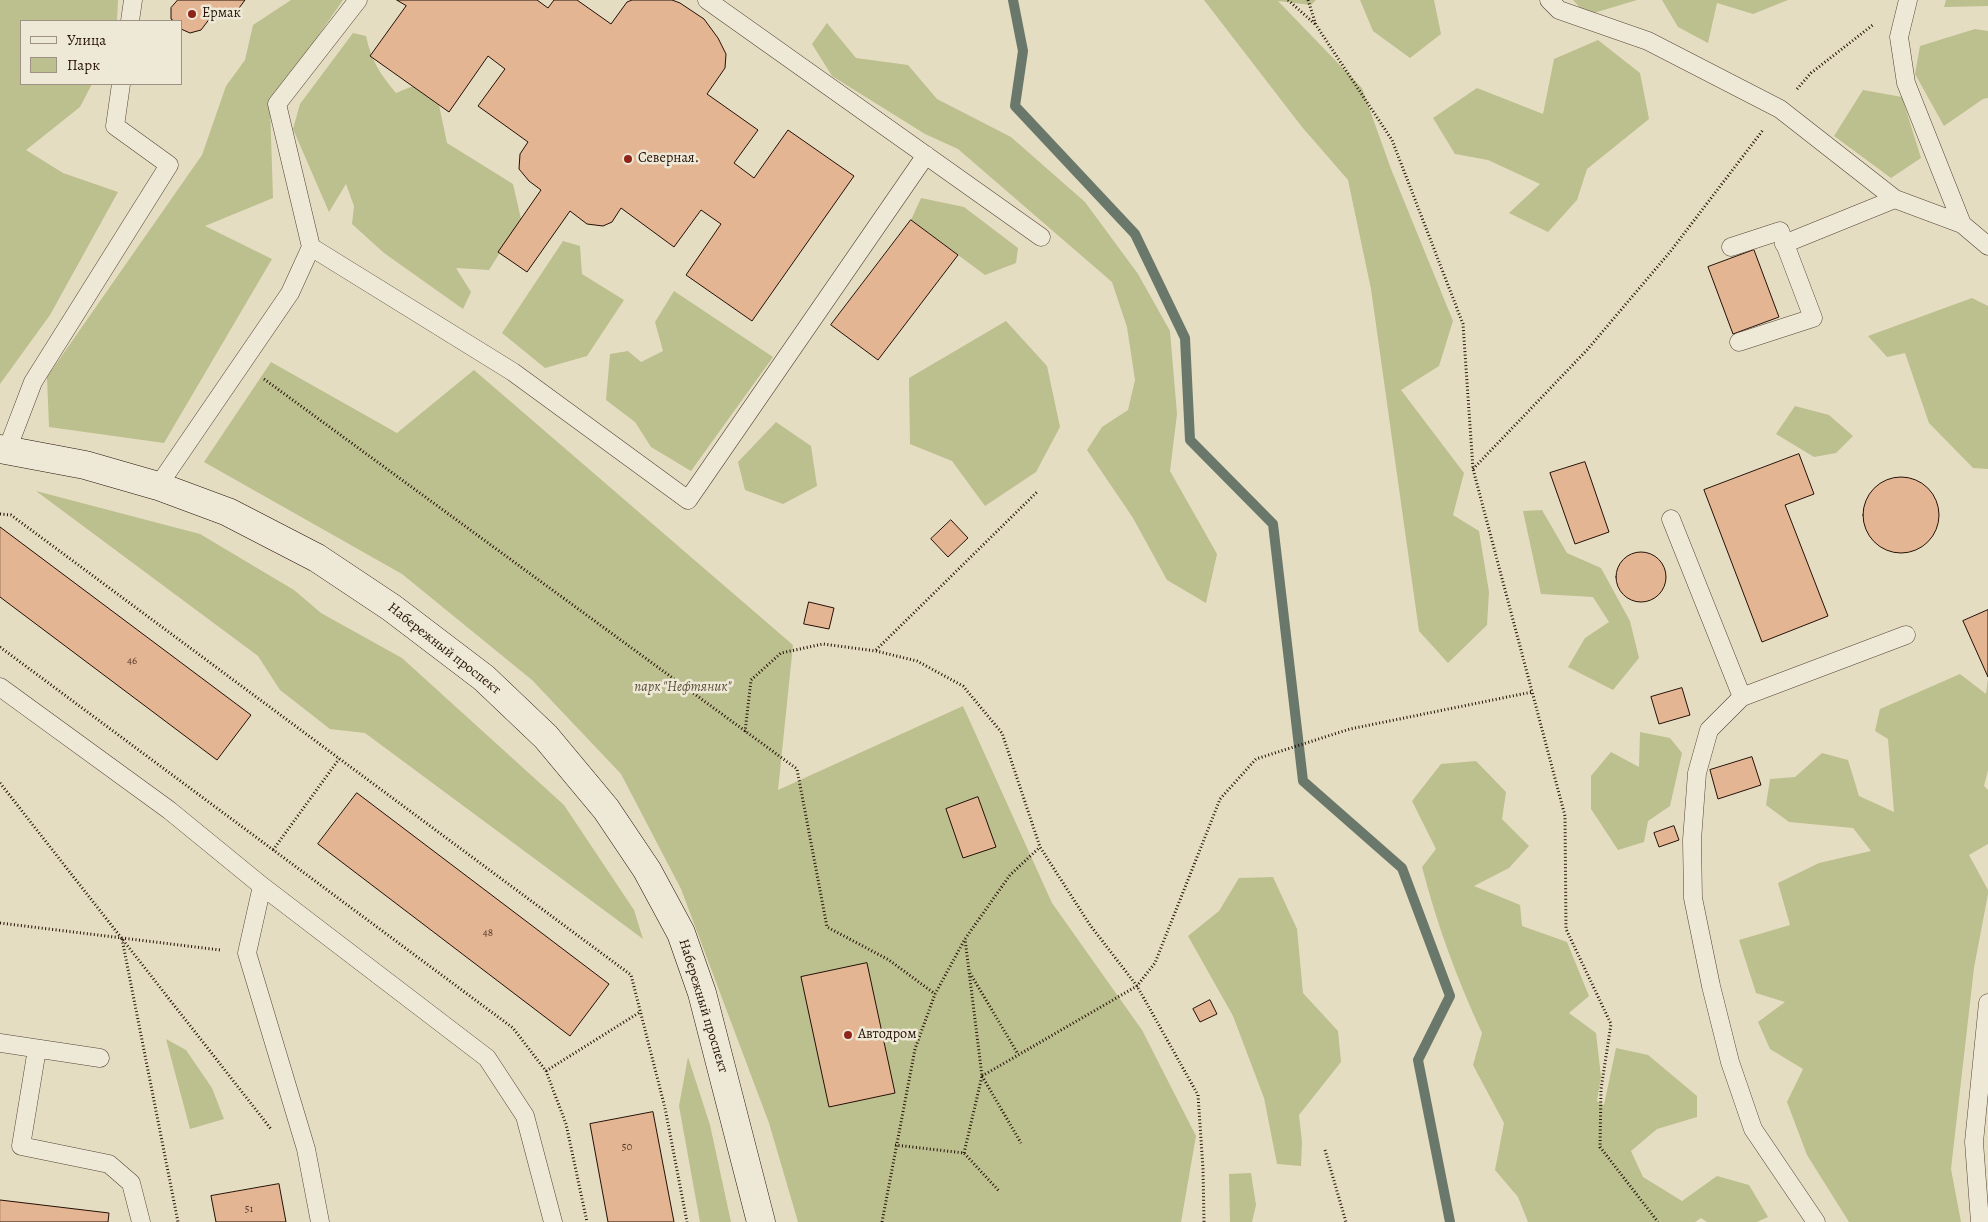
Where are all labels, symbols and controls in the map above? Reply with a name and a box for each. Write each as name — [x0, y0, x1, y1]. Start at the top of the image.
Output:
place label: Ермак — [202, 6, 241, 22]
marker: Ермак — [186, 8, 198, 20]
legend — [20, 20, 182, 85]
text: Улица — [67, 30, 106, 50]
text: Парк — [67, 55, 100, 75]
place label: Северная. — [638, 151, 699, 167]
marker: Северная. — [622, 153, 634, 165]
street label: Набережный проспект — [384, 600, 504, 698]
house number: 46 — [127, 654, 137, 668]
park label: парк "Нефтяник" — [634, 680, 732, 696]
house number: 48 — [483, 926, 493, 940]
street label: Набережный проспект — [675, 937, 731, 1075]
place label: Автодром — [858, 1027, 917, 1043]
marker: Автодром — [842, 1029, 854, 1041]
house number: 50 — [622, 1140, 632, 1154]
house number: 51 — [245, 1202, 253, 1216]

